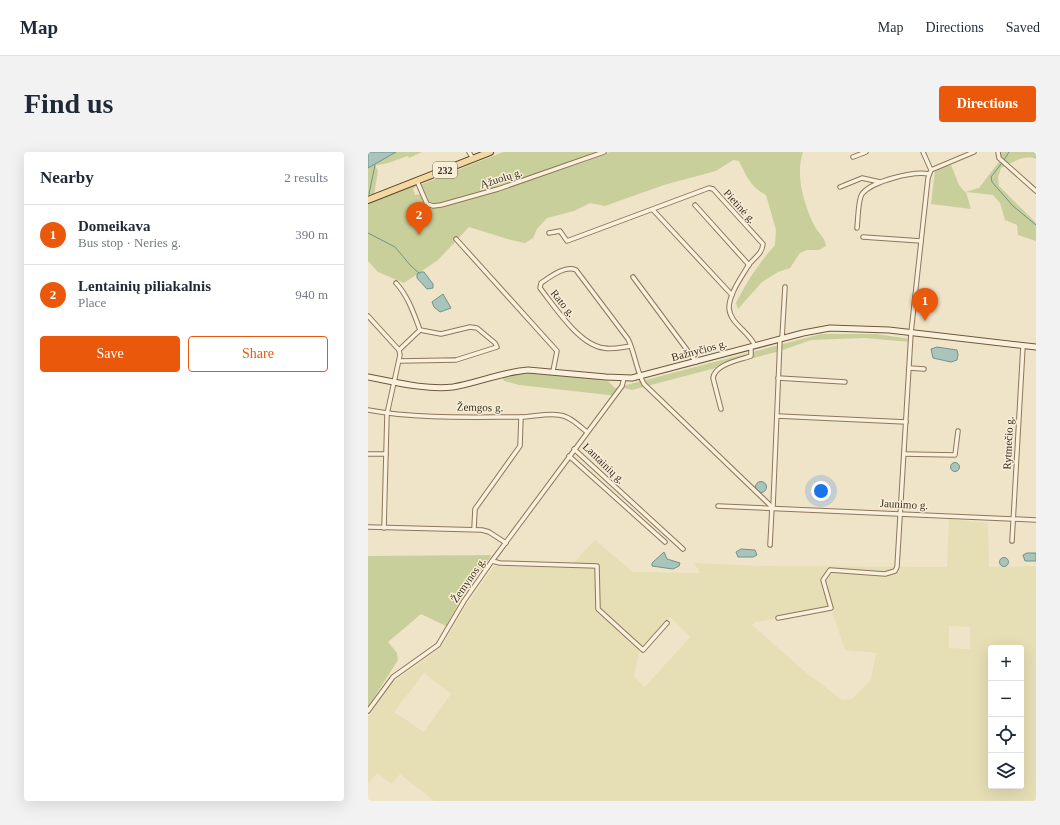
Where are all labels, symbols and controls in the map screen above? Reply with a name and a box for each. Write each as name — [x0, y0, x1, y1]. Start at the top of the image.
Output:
text: Map — [20, 17, 58, 38]
text: Map — [878, 20, 903, 35]
text: Directions — [925, 20, 984, 35]
text: Saved — [1006, 20, 1040, 35]
button: Directions — [939, 86, 1036, 122]
text: Find us — [24, 88, 114, 119]
road number: 232 — [433, 162, 457, 178]
street label: Ąžuolų g. — [479, 166, 524, 190]
text: Nearby — [40, 168, 94, 187]
text: 2 results — [284, 170, 328, 185]
street label: Pietinė g. — [722, 187, 759, 226]
pin: 2 — [406, 202, 432, 235]
text: Domeikava — [78, 218, 151, 234]
text: 1 — [50, 227, 56, 242]
text: 390 m — [295, 227, 328, 242]
text: Bus stop · Neries g. — [78, 235, 181, 250]
text: Lentainių piliakalnis — [78, 278, 211, 294]
text: 2 — [50, 287, 56, 302]
text: 940 m — [295, 287, 328, 302]
street label: Rato g. — [548, 287, 578, 319]
pin: 1 — [912, 288, 938, 321]
text: Place — [78, 295, 106, 310]
button: Save — [40, 336, 180, 372]
button: Share — [188, 336, 328, 372]
street label: Bažnyčios g. — [670, 337, 728, 363]
street label: Žemgos g. — [457, 401, 504, 413]
street label: Rytmečio g. — [1001, 416, 1015, 470]
street label: Lantainių g. — [581, 440, 627, 486]
your location — [811, 481, 831, 501]
street label: Jaunimo g. — [880, 497, 929, 511]
street label: Žemynos g. — [448, 555, 488, 605]
map controls — [988, 645, 1024, 789]
button: + — [988, 645, 1024, 681]
button: − — [988, 681, 1024, 717]
button: locate — [988, 717, 1024, 753]
button: layers — [988, 753, 1024, 789]

